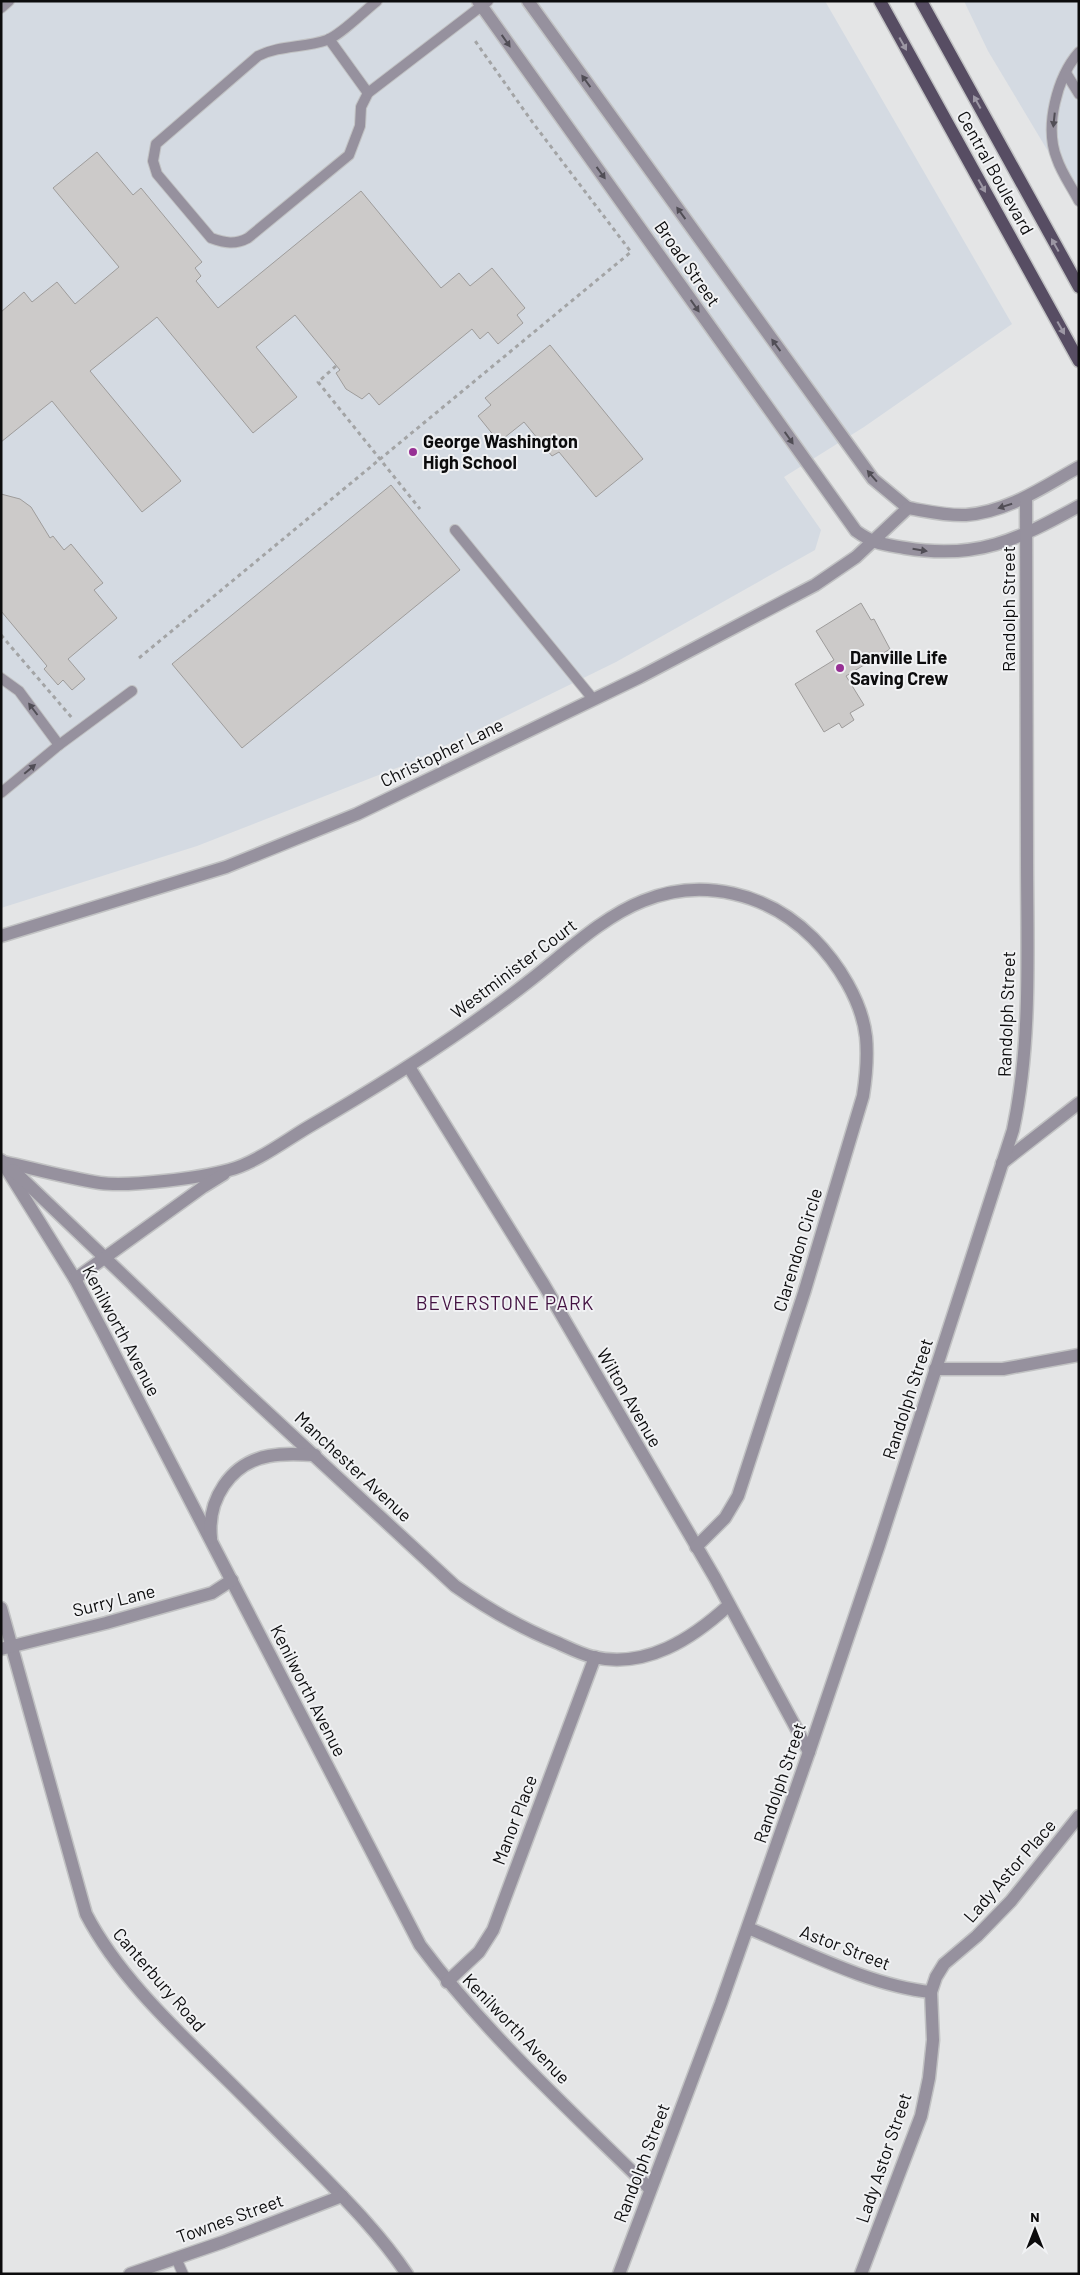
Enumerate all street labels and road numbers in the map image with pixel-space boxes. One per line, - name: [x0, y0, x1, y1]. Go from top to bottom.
- street label: Central Boulevard: [953, 107, 1039, 238]
- street label: Broad Street: [650, 216, 725, 310]
- street label: Randolph Street: [997, 546, 1019, 672]
- street label: Christopher Lane: [376, 713, 507, 791]
- street label: Westminister Court: [446, 914, 581, 1023]
- street label: Randolph Street: [993, 951, 1019, 1077]
- street label: Clarendon Circle: [768, 1185, 826, 1314]
- street label: Kenilworth Avenue: [78, 1261, 166, 1400]
- street label: Randolph Street: [877, 1335, 937, 1462]
- street label: Wilton Avenue: [593, 1344, 667, 1451]
- street label: Manchester Avenue: [291, 1406, 417, 1526]
- street label: Surry Lane: [70, 1579, 157, 1621]
- street label: Kenilworth Avenue: [266, 1621, 352, 1760]
- street label: Randolph Street: [748, 1720, 810, 1846]
- street label: Manor Place: [487, 1772, 541, 1868]
- street label: Lady Astor Place: [958, 1814, 1060, 1927]
- street label: Astor Street: [797, 1920, 894, 1974]
- street label: Canterbury Road: [109, 1923, 211, 2036]
- street label: Kenilworth Avenue: [458, 1968, 575, 2088]
- street label: Lady Astor Street: [850, 2090, 916, 2226]
- street label: Randolph Street: [608, 2100, 674, 2225]
- street label: Townes Street: [173, 2189, 286, 2248]

